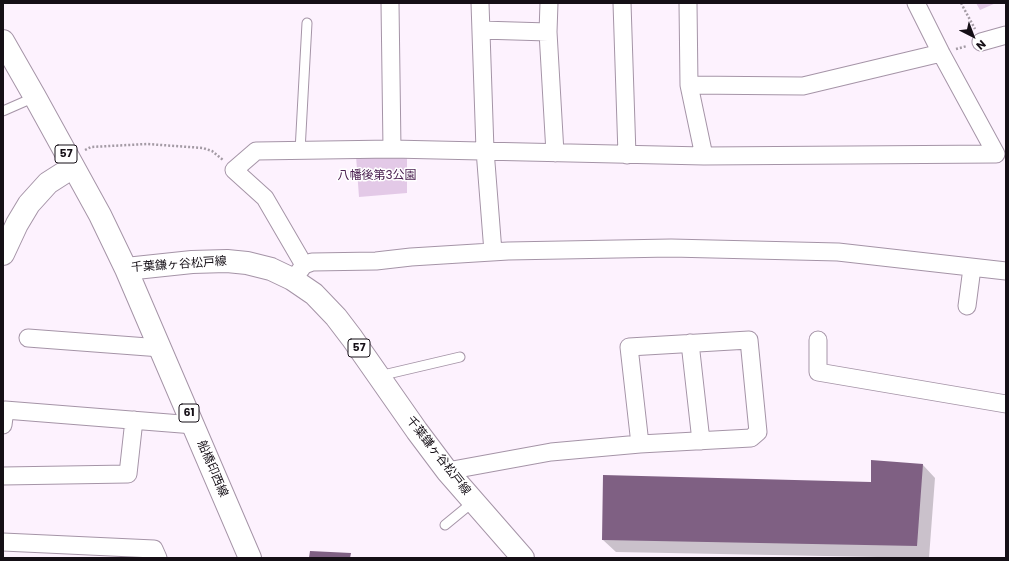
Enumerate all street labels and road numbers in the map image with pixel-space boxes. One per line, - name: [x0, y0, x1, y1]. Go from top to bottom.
- road number: 57: [55, 145, 77, 163]
- street label: 千葉鎌ヶ谷松戸線: [131, 254, 227, 276]
- road number: 57: [348, 339, 370, 357]
- road number: 61: [179, 404, 199, 422]
- street label: 千葉鎌ヶ谷松戸線: [403, 414, 473, 498]
- street label: 船橋印西線: [194, 439, 230, 499]

